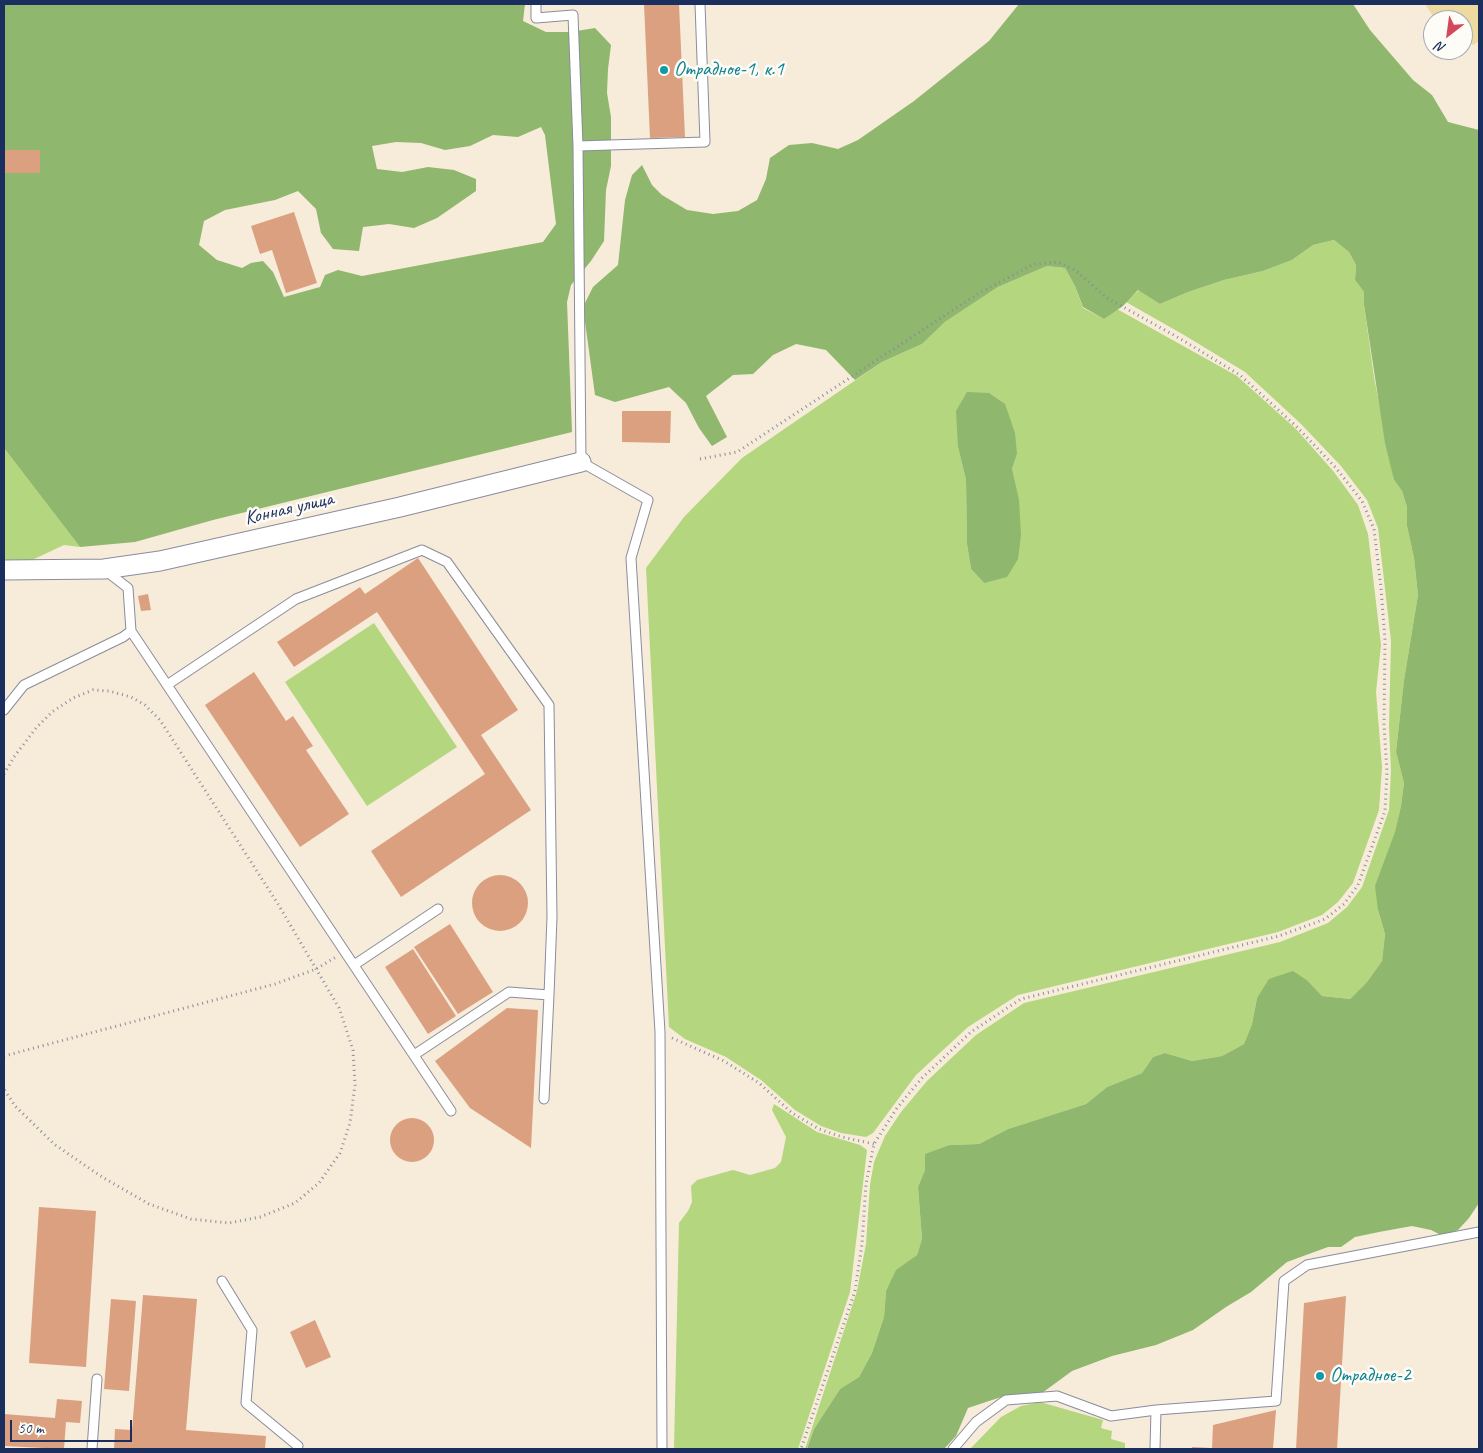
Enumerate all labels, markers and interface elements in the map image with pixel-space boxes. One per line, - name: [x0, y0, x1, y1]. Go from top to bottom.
- north arrow: [1423, 10, 1473, 60]
- text: N: [1433, 38, 1449, 57]
- place label: Отрадное-1, к.1: [674, 58, 784, 82]
- marker: Отрадное-1, к.1: [658, 64, 670, 76]
- street label: Конная улица: [242, 487, 336, 531]
- place label: Отрадное-2: [1330, 1364, 1411, 1388]
- marker: Отрадное-2: [1314, 1370, 1326, 1382]
- scale bar: [12, 1410, 135, 1442]
- text: 50 m: [18, 1419, 44, 1438]

